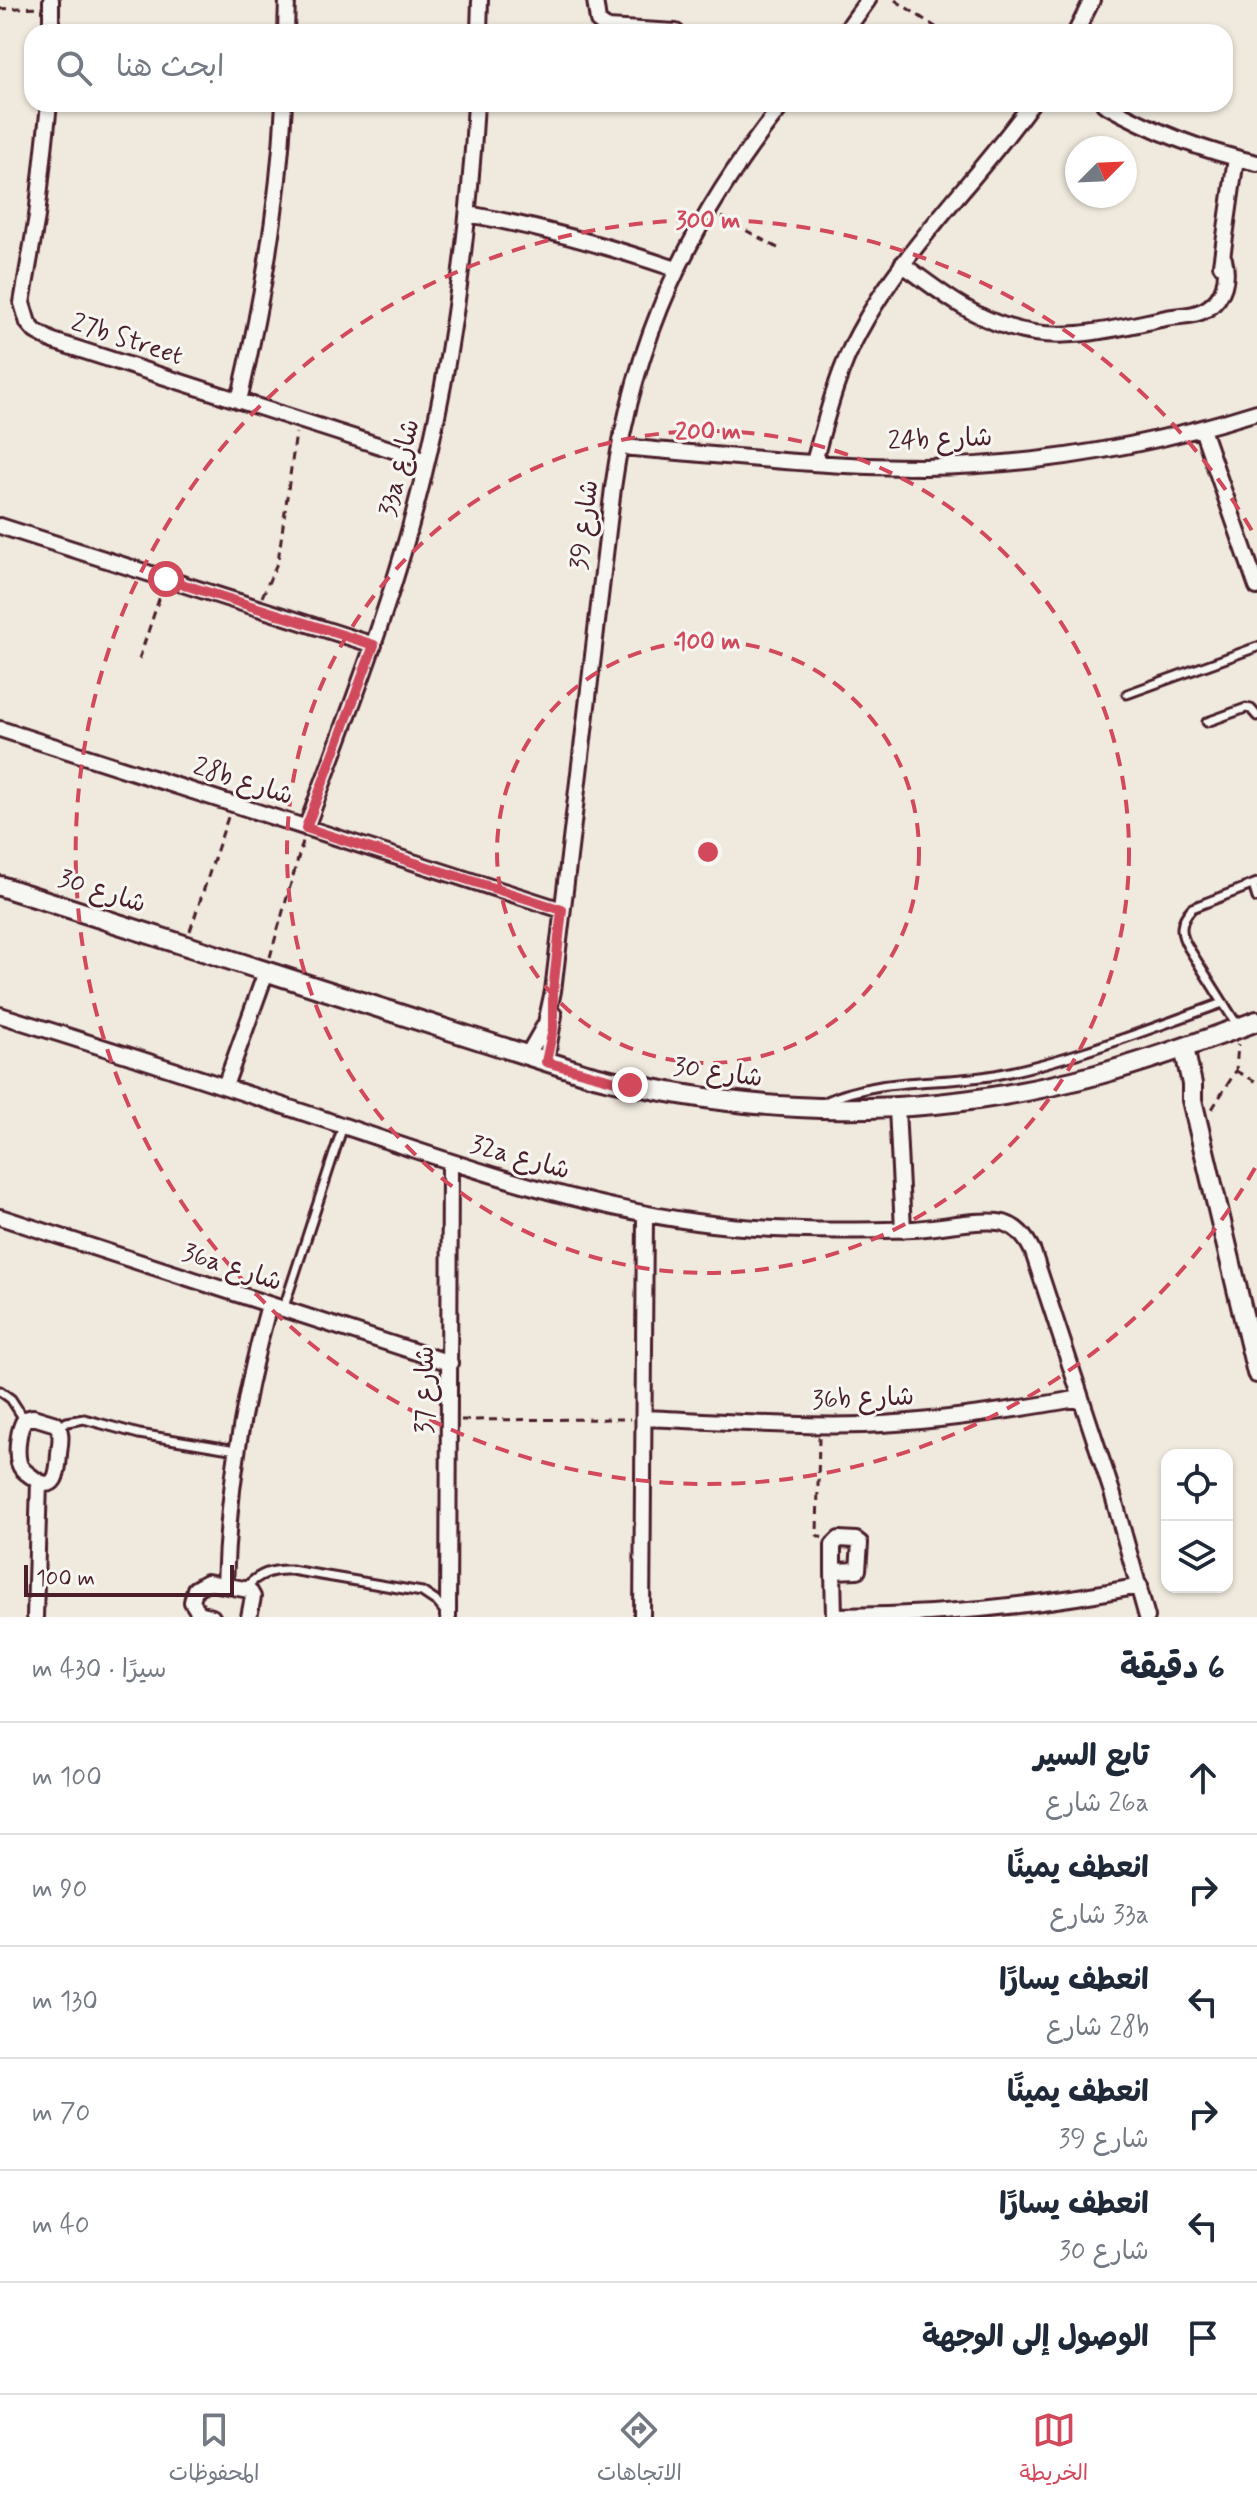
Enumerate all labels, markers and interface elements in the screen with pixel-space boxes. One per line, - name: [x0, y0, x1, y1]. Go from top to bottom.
- search box: [24, 24, 1233, 112]
- icon: search: [52, 46, 96, 90]
- text: ابحث هنا: [116, 48, 224, 87]
- north arrow: [1065, 136, 1137, 208]
- text: 300 m: [676, 206, 740, 237]
- street label: 27b Street: [67, 306, 187, 374]
- street label: 33a شارع: [371, 416, 429, 520]
- text: 200 m: [675, 417, 741, 448]
- street label: 24b شارع: [887, 421, 993, 459]
- street label: شارع 39: [563, 478, 607, 572]
- route start: [148, 561, 184, 597]
- text: 100 m: [676, 627, 740, 658]
- street label: 28b شارع: [189, 750, 297, 814]
- centre of rings: [694, 838, 722, 866]
- street label: شارع 30: [54, 862, 150, 922]
- street label: شارع 30: [671, 1050, 765, 1096]
- route end: [612, 1067, 648, 1103]
- street label: 32a شارع: [466, 1128, 574, 1188]
- street label: 36a شارع: [178, 1236, 286, 1300]
- street label: شارع 37: [409, 1346, 443, 1434]
- street label: 36b شارع: [811, 1380, 915, 1418]
- map controls: [1161, 1449, 1233, 1593]
- button: locate: [1161, 1449, 1233, 1521]
- button: layers: [1161, 1521, 1233, 1593]
- scale bar: [24, 1561, 234, 1597]
- text: 100 m: [36, 1565, 95, 1593]
- text: 6 دقيقة: [1120, 1646, 1225, 1691]
- text: سيرًا · 430 m: [32, 1653, 167, 1687]
- text: تابع السير: [1034, 1737, 1149, 1776]
- icon: ahead: [1181, 1756, 1225, 1800]
- text: 100 m: [32, 1761, 102, 1795]
- text: 26a شارع: [1045, 1787, 1149, 1821]
- text: انعطف يمينًا: [1007, 1849, 1149, 1888]
- icon: right: [1181, 1868, 1225, 1912]
- text: 90 m: [32, 1873, 87, 1907]
- text: 33a شارع: [1050, 1899, 1149, 1933]
- text: انعطف يسارًا: [999, 1961, 1149, 2000]
- icon: left: [1181, 1980, 1225, 2024]
- text: 130 m: [32, 1985, 98, 2019]
- text: 28b شارع: [1046, 2011, 1149, 2045]
- text: انعطف يمينًا: [1007, 2073, 1149, 2112]
- icon: right: [1181, 2092, 1225, 2136]
- text: 70 m: [32, 2097, 90, 2131]
- text: شارع 39: [1058, 2123, 1149, 2157]
- text: انعطف يسارًا: [999, 2185, 1149, 2224]
- icon: left: [1181, 2204, 1225, 2248]
- text: 40 m: [32, 2209, 90, 2243]
- text: شارع 30: [1059, 2235, 1149, 2269]
- icon: arrive: [1181, 2316, 1225, 2360]
- text: الوصول إلى الوجهة: [922, 2318, 1149, 2357]
- tab: المحفوظات: [169, 2408, 259, 2492]
- tab: الاتجاهات: [597, 2408, 682, 2492]
- tab: الخريطة: [1020, 2408, 1088, 2492]

